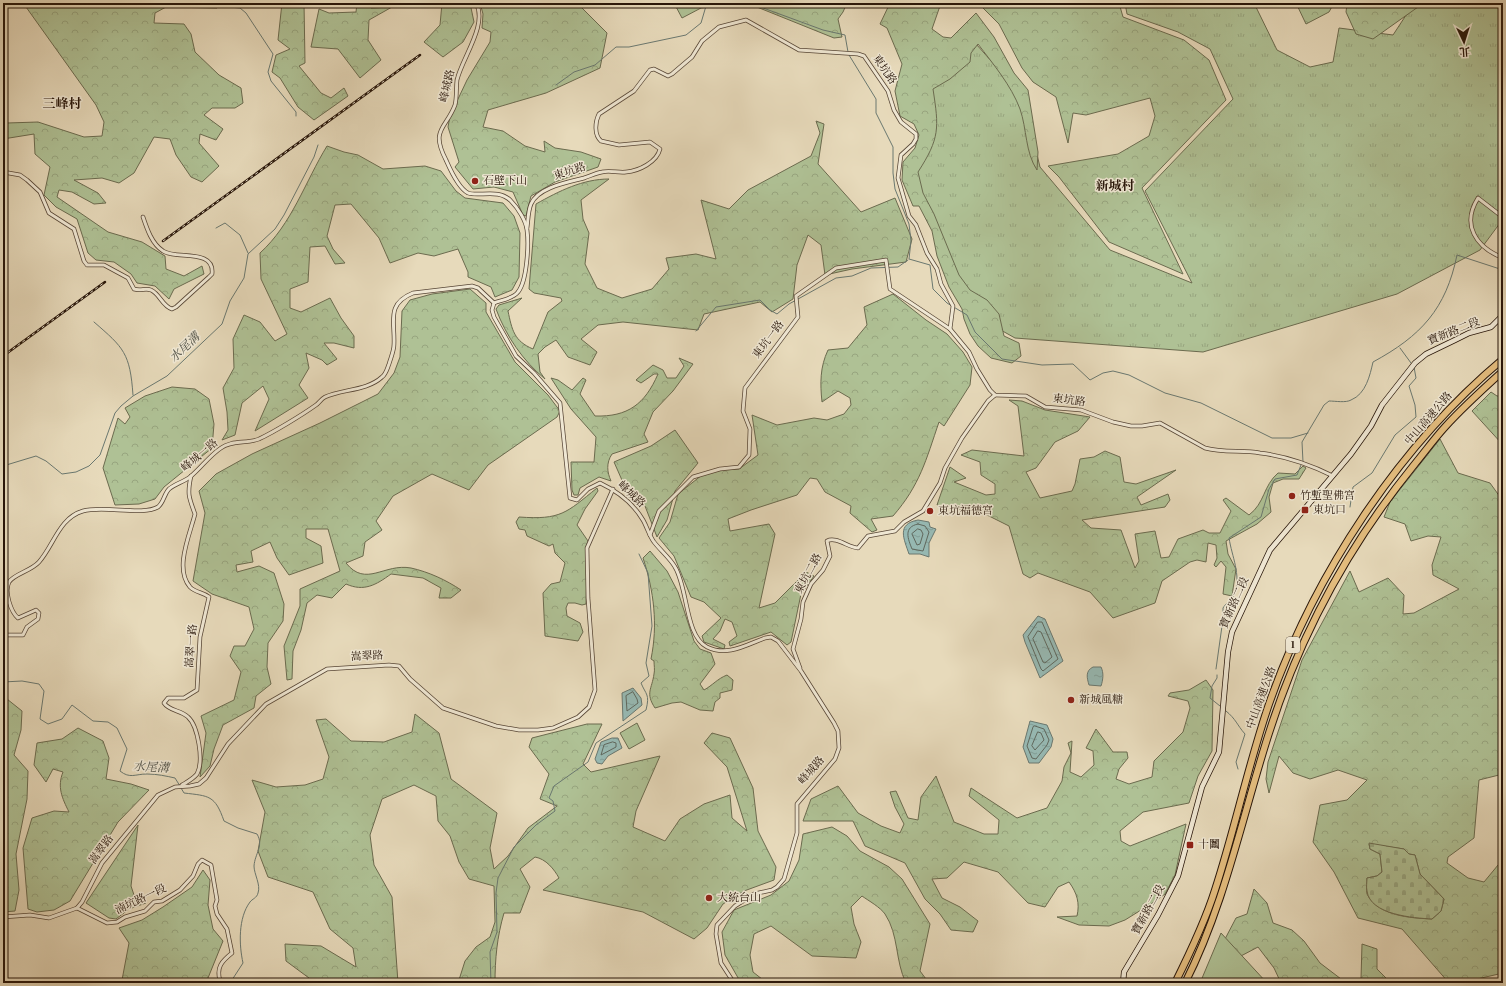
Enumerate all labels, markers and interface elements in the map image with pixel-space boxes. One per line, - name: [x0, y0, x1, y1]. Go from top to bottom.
- north arrow: [1444, 22, 1484, 62]
- text: 北: [1459, 45, 1471, 58]
- street label: 東坑路: [870, 52, 900, 87]
- street label: 峰城路: [437, 68, 457, 103]
- district label: 三峰村: [42, 96, 82, 111]
- street label: 東坑路: [552, 160, 587, 182]
- place label: 石壁下山: [483, 174, 527, 187]
- marker: 石壁下山: [470, 176, 480, 186]
- district label: 新城村: [1095, 178, 1135, 193]
- street label: 寶新路二段: [1426, 315, 1482, 347]
- street label: 東坑一路: [750, 318, 787, 361]
- water label: 水尾溝: [166, 329, 204, 365]
- street label: 中山高速公路: [1402, 389, 1455, 448]
- street label: 東坑路: [1052, 392, 1086, 408]
- street label: 峰城一路: [178, 436, 220, 474]
- street label: 峰城路: [615, 478, 648, 510]
- place label: 竹塹聖佛宮: [1300, 489, 1355, 502]
- marker: 竹塹聖佛宮: [1287, 491, 1297, 501]
- place label: 東坑口: [1313, 503, 1346, 516]
- place label: 東坑福德宮: [938, 504, 993, 517]
- marker: 東坑口: [1300, 505, 1310, 515]
- marker: 東坑福德宮: [925, 506, 935, 516]
- street label: 東坑二路: [792, 551, 824, 596]
- street label: 寶新路二段: [1217, 575, 1251, 630]
- street label: 嵩翠一路: [183, 623, 199, 668]
- road number: 1: [1286, 637, 1300, 653]
- street label: 嵩翠路: [350, 649, 384, 663]
- street label: 中山高速公路: [1244, 664, 1278, 731]
- place label: 新城風糖: [1079, 693, 1123, 706]
- marker: 新城風糖: [1066, 695, 1076, 705]
- street label: 峰城路: [796, 754, 827, 787]
- water label: 水尾溝: [133, 759, 171, 775]
- street label: 嵩翠路: [86, 832, 116, 867]
- place label: 十鬮: [1198, 838, 1220, 851]
- marker: 十鬮: [1185, 840, 1195, 850]
- street label: 湳坑路一段: [113, 882, 168, 917]
- street label: 寶新路二段: [1129, 882, 1167, 937]
- place label: 大統台山: [717, 891, 761, 904]
- marker: 大統台山: [704, 893, 714, 903]

